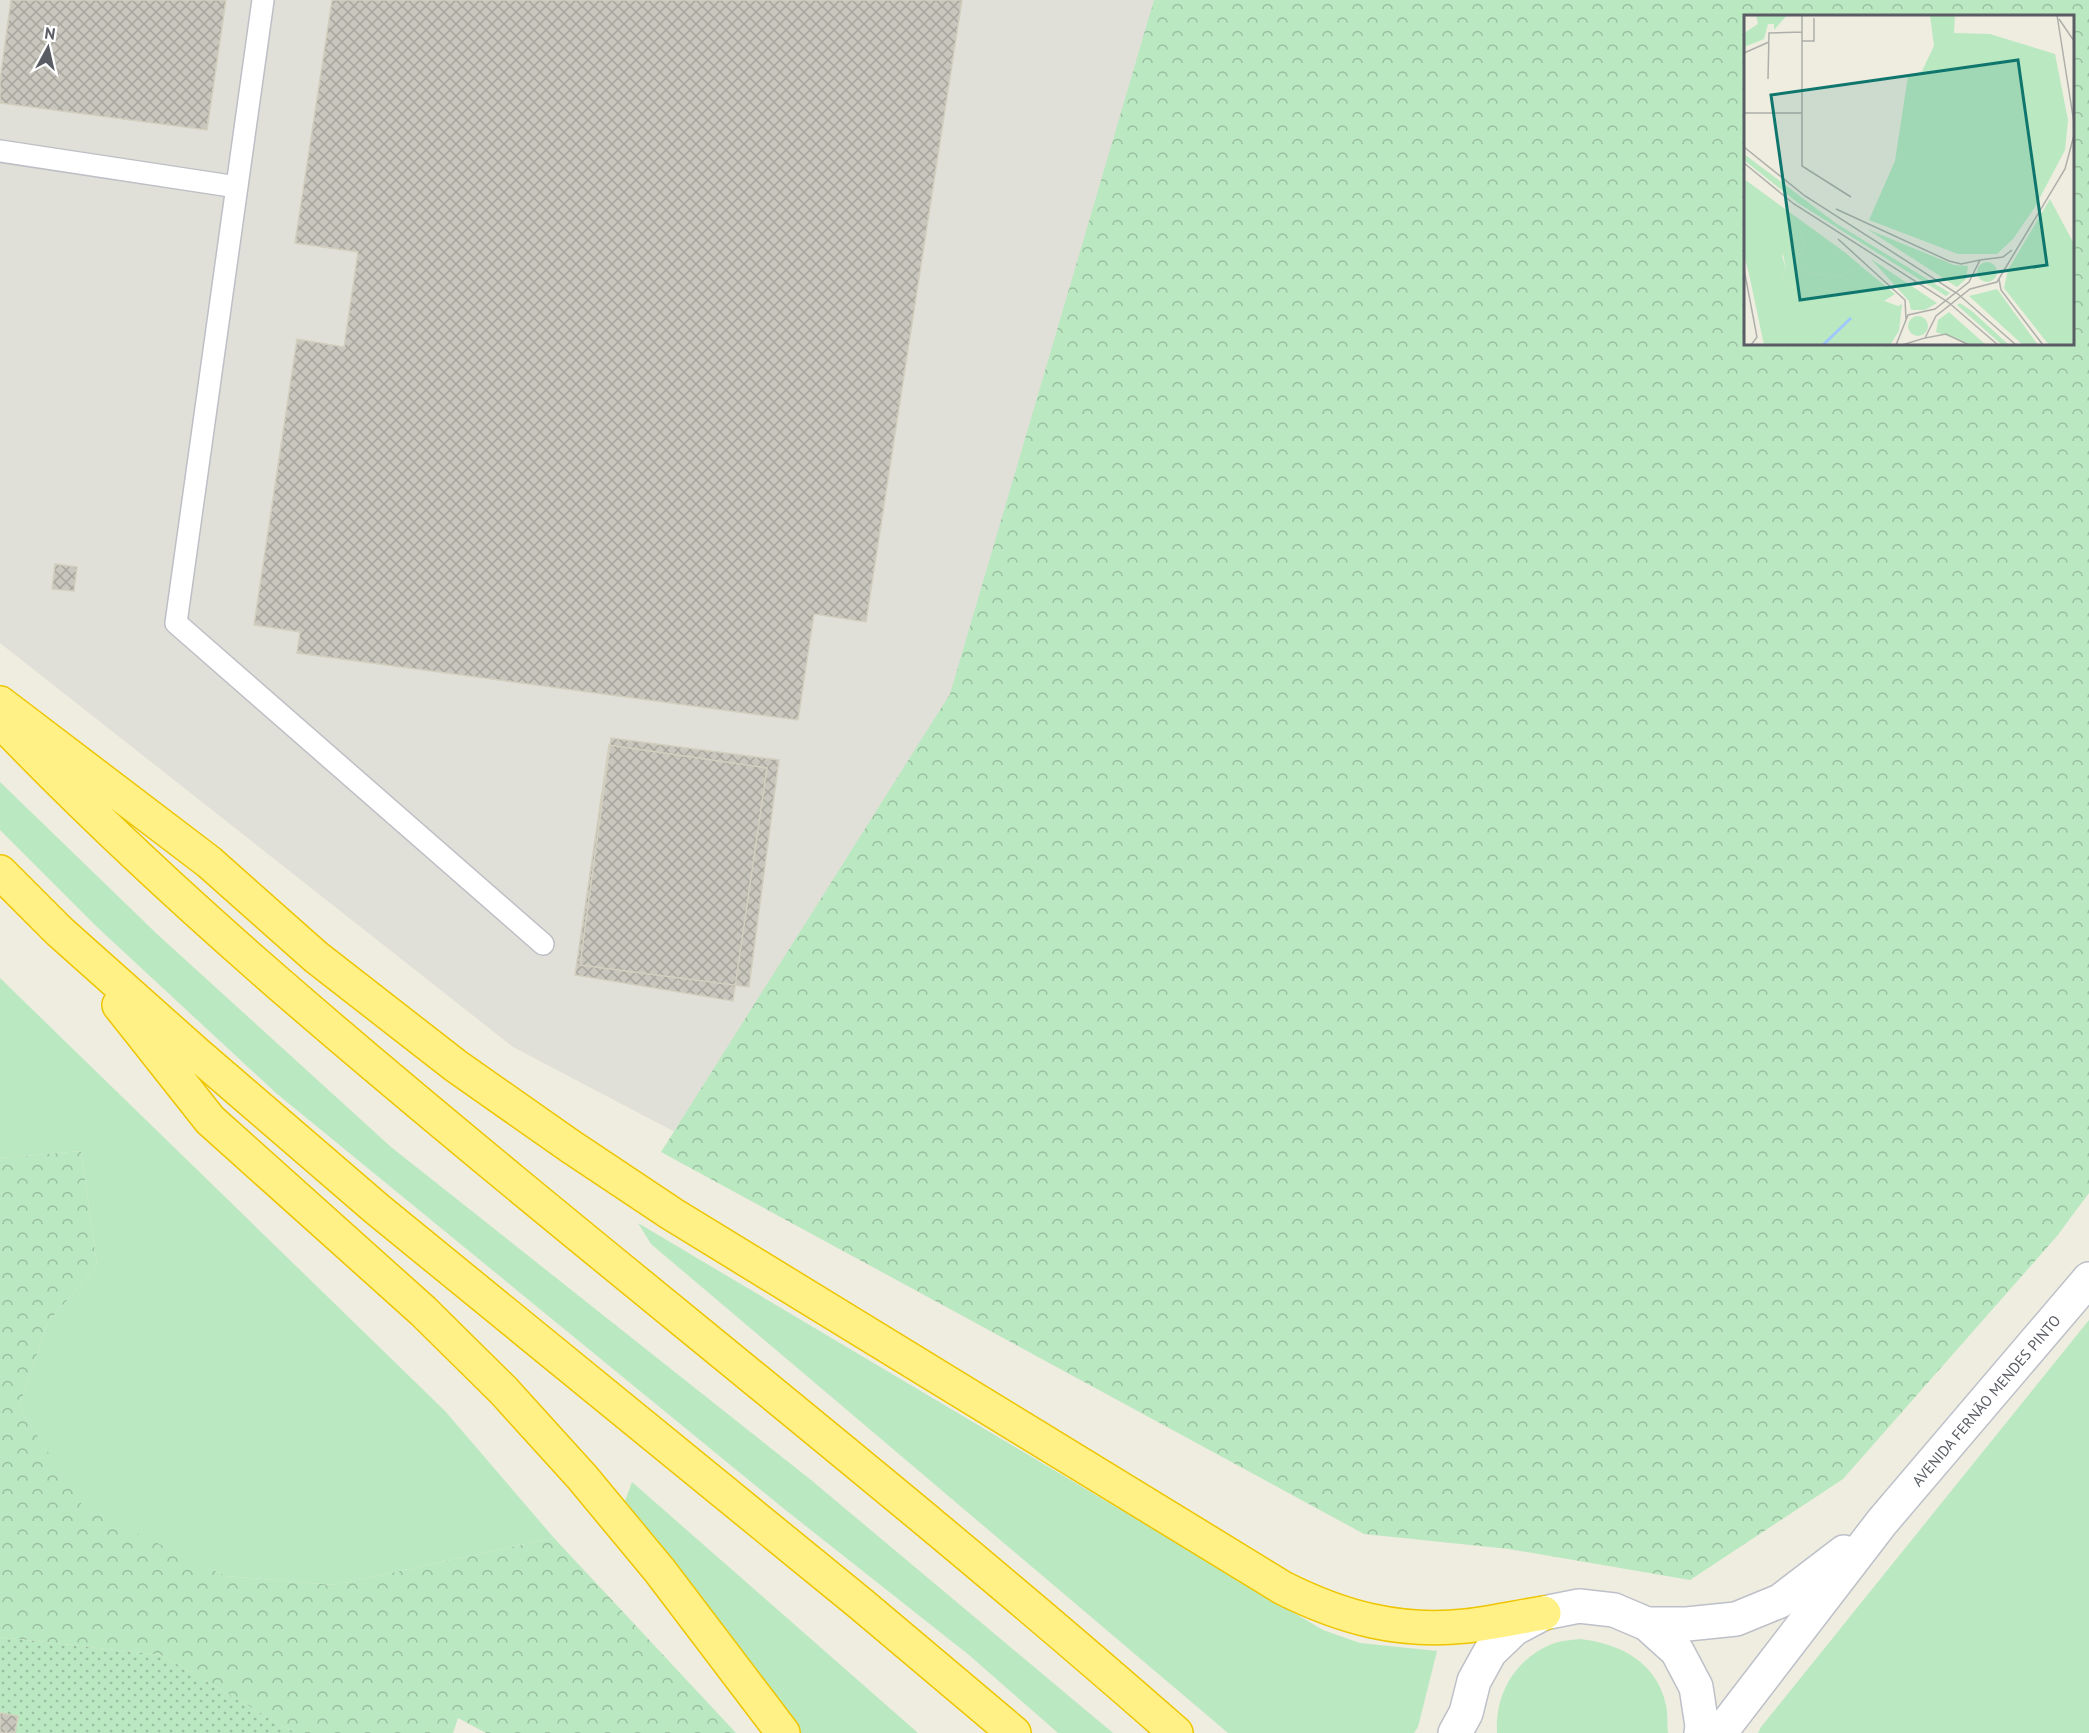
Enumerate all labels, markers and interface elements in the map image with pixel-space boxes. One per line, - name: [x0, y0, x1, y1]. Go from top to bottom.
- inset map: [1744, 15, 2074, 345]
- north arrow: [18, 18, 78, 78]
- text: N: [43, 23, 57, 44]
- street label: AVENIDA FERNÃO MENDES PINTO: [1908, 1311, 2064, 1490]

